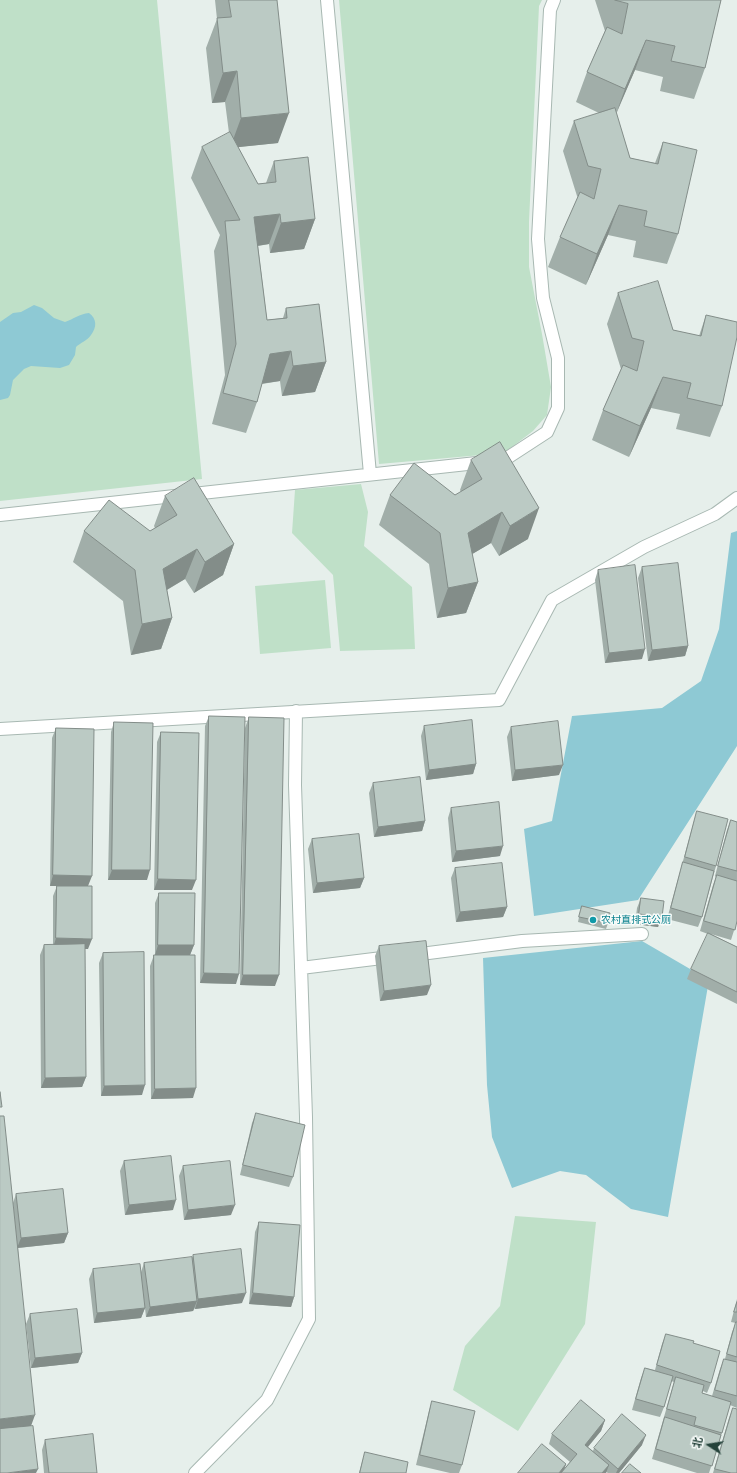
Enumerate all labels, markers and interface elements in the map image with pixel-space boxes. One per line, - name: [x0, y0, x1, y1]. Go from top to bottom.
- place label: 农村直排式公厕: [601, 914, 671, 926]
- marker: 农村直排式公厕: [588, 915, 598, 925]
- north arrow: [689, 1425, 729, 1465]
- text: 北: [689, 1436, 705, 1449]

